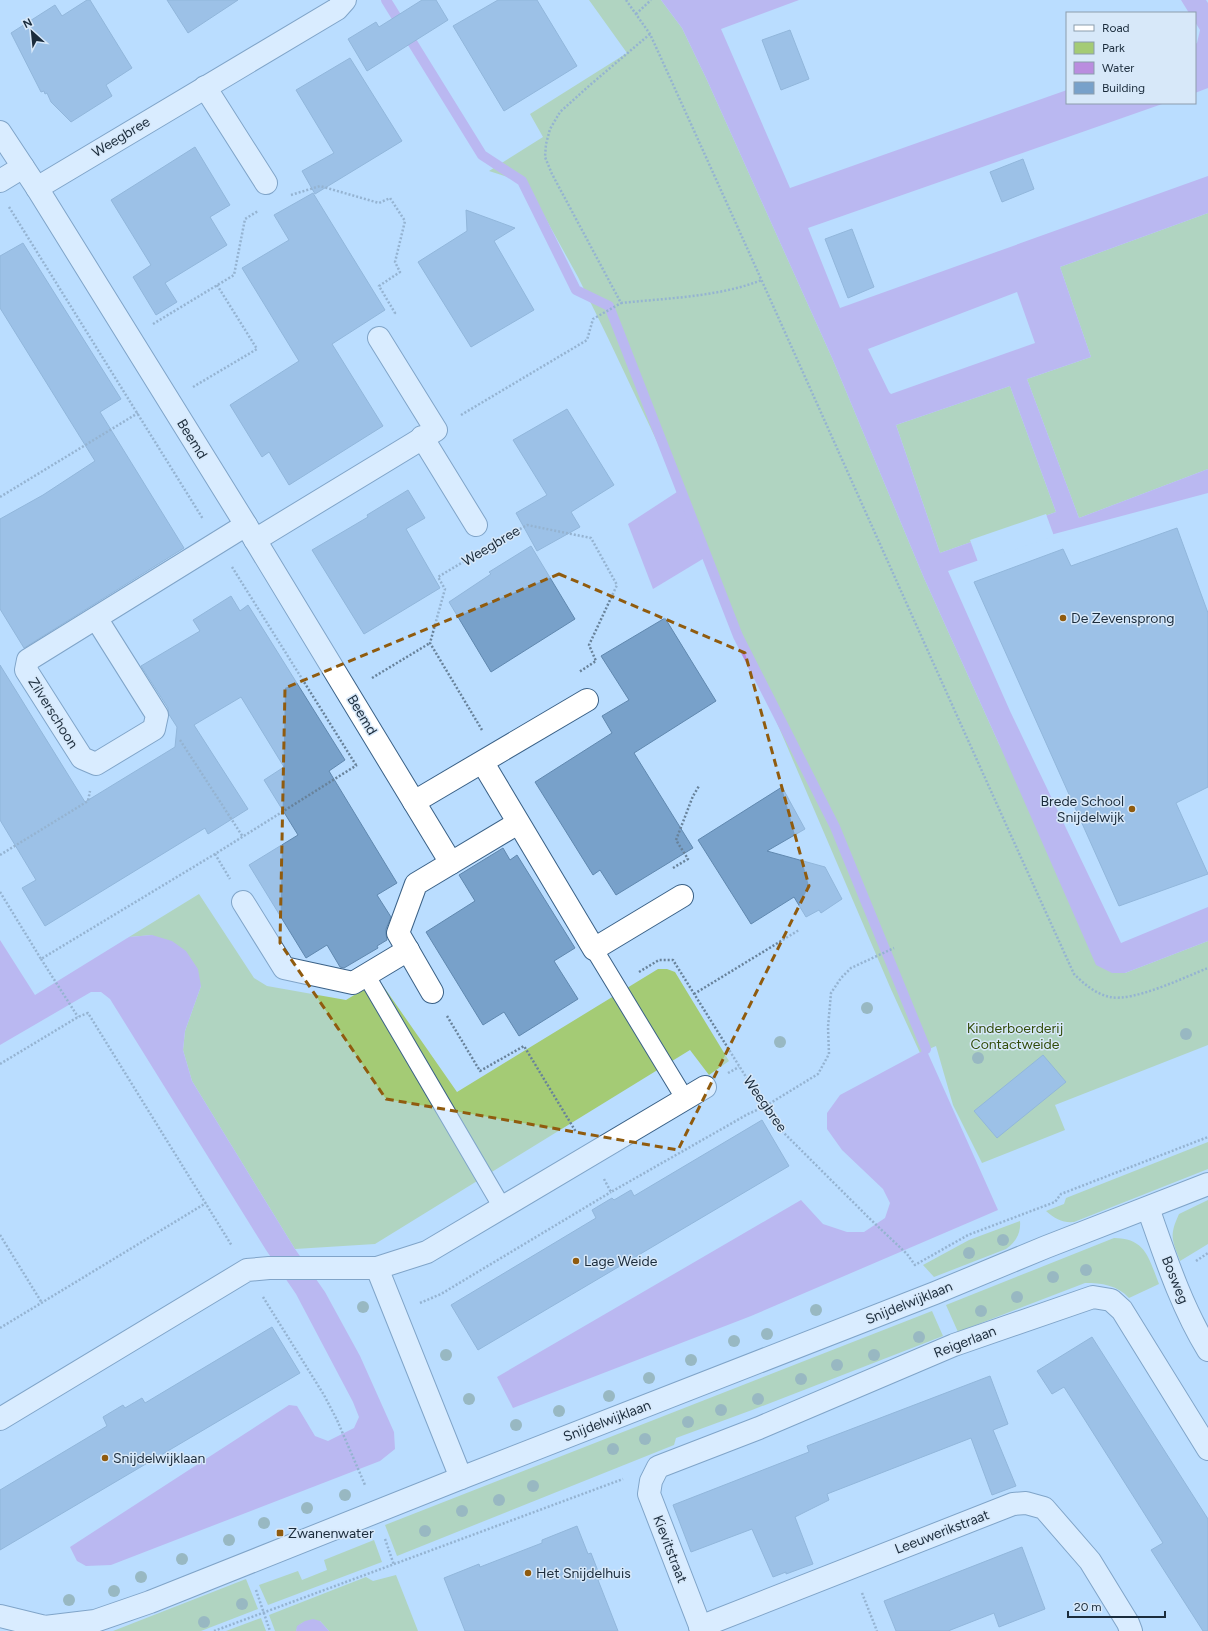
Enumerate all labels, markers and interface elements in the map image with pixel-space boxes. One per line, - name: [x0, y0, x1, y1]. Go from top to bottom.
- north arrow: [12, 12, 52, 52]
- legend: [1066, 12, 1196, 104]
- text: N: [21, 16, 34, 31]
- text: Road: [1102, 21, 1130, 35]
- text: Park: [1102, 41, 1125, 55]
- text: Water: [1102, 61, 1134, 75]
- text: Building: [1102, 81, 1145, 95]
- street label: Weegbree: [89, 113, 153, 161]
- street label: Beemd: [173, 416, 211, 462]
- street label: Weegbree: [459, 522, 523, 570]
- place label: De Zevensprong: [1071, 610, 1174, 627]
- marker: De Zevensprong: [1058, 613, 1068, 623]
- street label: Zilverschoon: [24, 674, 82, 752]
- street label: Beemd: [343, 692, 381, 738]
- place label: Brede School Snijdelwijk: [1040, 793, 1124, 826]
- marker: Brede School Snijdelwijk: [1127, 804, 1137, 814]
- park label: Kinderboerderij Contactweide: [967, 1020, 1063, 1053]
- street label: Weegbree: [740, 1073, 791, 1136]
- place label: Lage Weide: [584, 1253, 658, 1270]
- street label: Bosweg: [1158, 1254, 1192, 1306]
- marker: Lage Weide: [571, 1256, 581, 1266]
- street label: Snijdelwijklaan: [863, 1278, 955, 1328]
- street label: Reigerlaan: [931, 1322, 999, 1362]
- street label: Snijdelwijklaan: [561, 1396, 653, 1445]
- place label: Snijdelwijklaan: [113, 1450, 205, 1467]
- marker: Snijdelwijklaan: [100, 1453, 110, 1463]
- street label: Leeuwerikstraat: [892, 1506, 992, 1558]
- street label: Kievitstraat: [649, 1513, 691, 1585]
- place label: Zwanenwater: [288, 1525, 374, 1542]
- marker: Zwanenwater: [275, 1528, 285, 1538]
- place label: Het Snijdelhuis: [536, 1565, 631, 1582]
- marker: Het Snijdelhuis: [523, 1568, 533, 1578]
- scale bar: [1068, 1593, 1165, 1619]
- text: 20 m: [1074, 1600, 1102, 1614]

